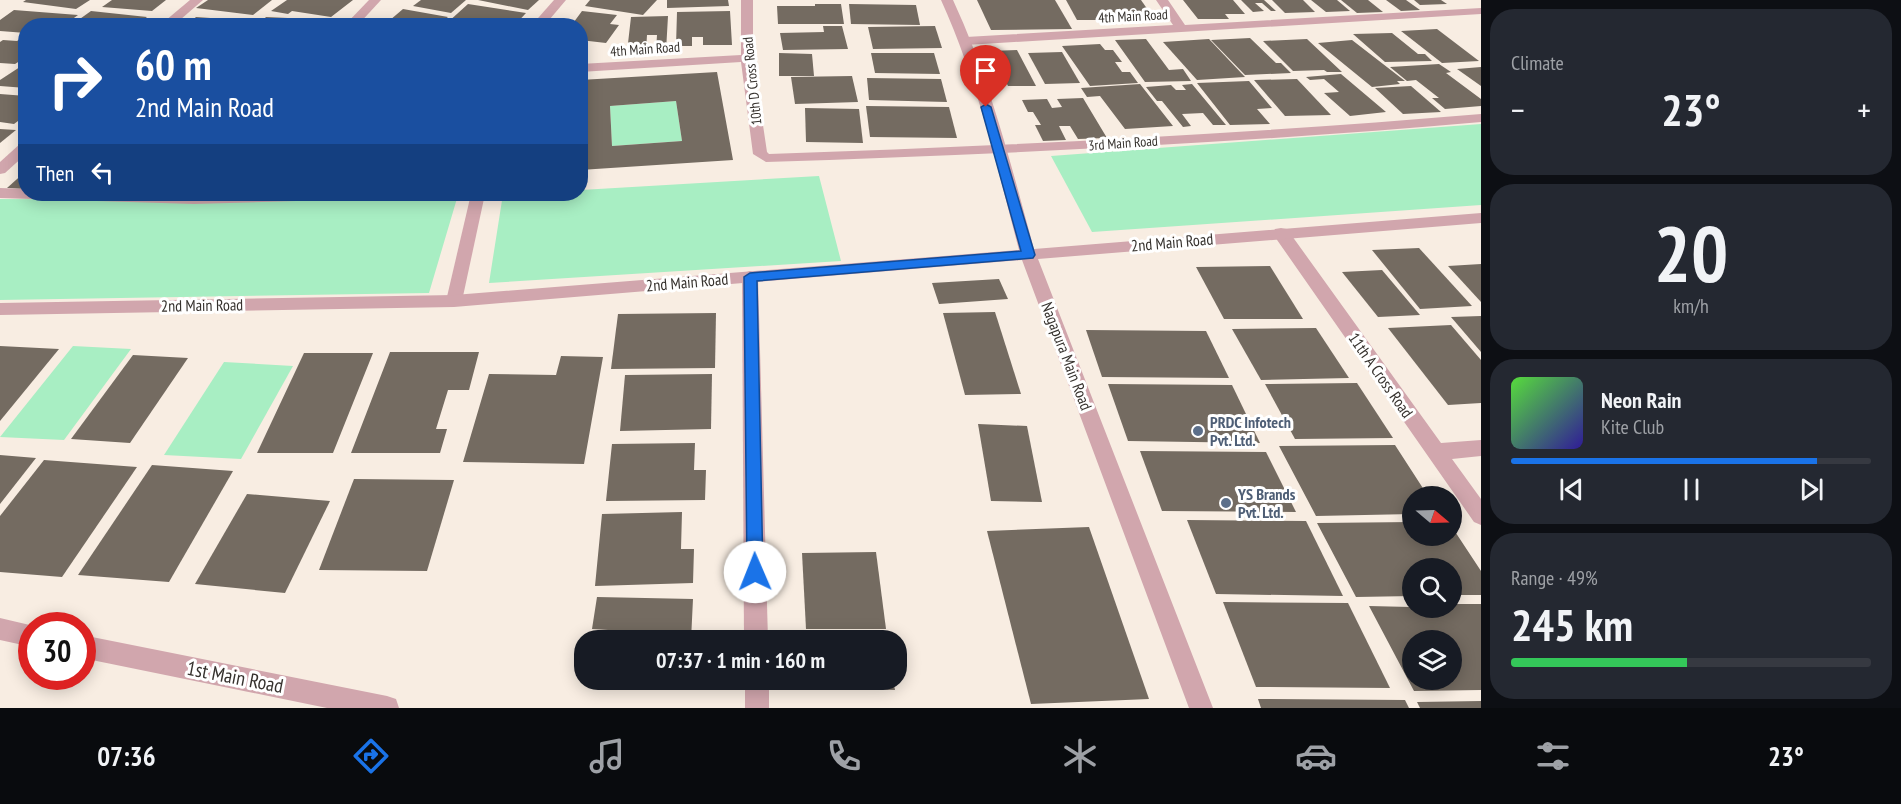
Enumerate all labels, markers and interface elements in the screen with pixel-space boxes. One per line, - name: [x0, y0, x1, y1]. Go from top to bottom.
- street label: 4th Main Road: [1098, 5, 1168, 27]
- street label: 10th D Cross Road: [738, 36, 766, 126]
- text: 60 m: [135, 37, 212, 92]
- street label: 4th Main Road: [610, 38, 680, 60]
- icon: right: [36, 42, 114, 120]
- pin: [960, 45, 1011, 107]
- text: Climate: [1511, 50, 1564, 76]
- icon: arrive: [969, 54, 1002, 87]
- text: 23°: [1661, 80, 1721, 138]
- text: −: [1511, 88, 1525, 131]
- text: +: [1857, 88, 1871, 131]
- text: 2nd Main Road: [135, 90, 274, 124]
- street label: 3rd Main Road: [1088, 132, 1158, 154]
- icon: left: [86, 156, 119, 189]
- text: Then: [36, 159, 74, 187]
- text: 20: [1654, 203, 1728, 304]
- street label: 2nd Main Road: [1130, 228, 1214, 256]
- street label: 2nd Main Road: [645, 268, 729, 296]
- text: km/h: [1673, 293, 1709, 319]
- street label: 2nd Main Road: [161, 294, 243, 316]
- street label: Nagapura Main Road: [1037, 299, 1097, 413]
- street label: 11th A Cross Road: [1344, 329, 1418, 421]
- text: Neon Rain: [1601, 386, 1681, 414]
- place label: PRDC Infotech Pvt. Ltd.: [1210, 412, 1291, 450]
- text: Kite Club: [1601, 414, 1664, 440]
- marker: PRDC Infotech Pvt. Ltd.: [1191, 424, 1205, 438]
- icon: previous: [1555, 473, 1588, 506]
- icon: pause: [1675, 473, 1708, 506]
- icon: next: [1795, 473, 1828, 506]
- place label: YS Brands Pvt. Ltd.: [1237, 484, 1296, 522]
- north arrow: [1402, 486, 1462, 546]
- map controls: [1402, 486, 1462, 690]
- marker: YS Brands Pvt. Ltd.: [1219, 496, 1233, 510]
- position arrow: [723, 540, 787, 604]
- button: search: [1402, 558, 1462, 618]
- text: Range · 49%: [1511, 565, 1598, 591]
- text: 245 km: [1511, 595, 1633, 653]
- speed limit sign: 30: [18, 612, 96, 690]
- button: layers: [1402, 630, 1462, 690]
- text: 07:37 · 1 min · 160 m: [656, 646, 825, 674]
- street label: 1st Main Road: [185, 655, 285, 699]
- icon: directions: [350, 735, 392, 777]
- icon: music: [586, 735, 628, 777]
- icon: phone: [823, 735, 865, 777]
- icon: climate: [1059, 735, 1101, 777]
- icon: car: [1295, 735, 1337, 777]
- icon: filters: [1532, 735, 1574, 777]
- text: 07:36: [97, 739, 156, 773]
- text: 23°: [1768, 739, 1804, 773]

